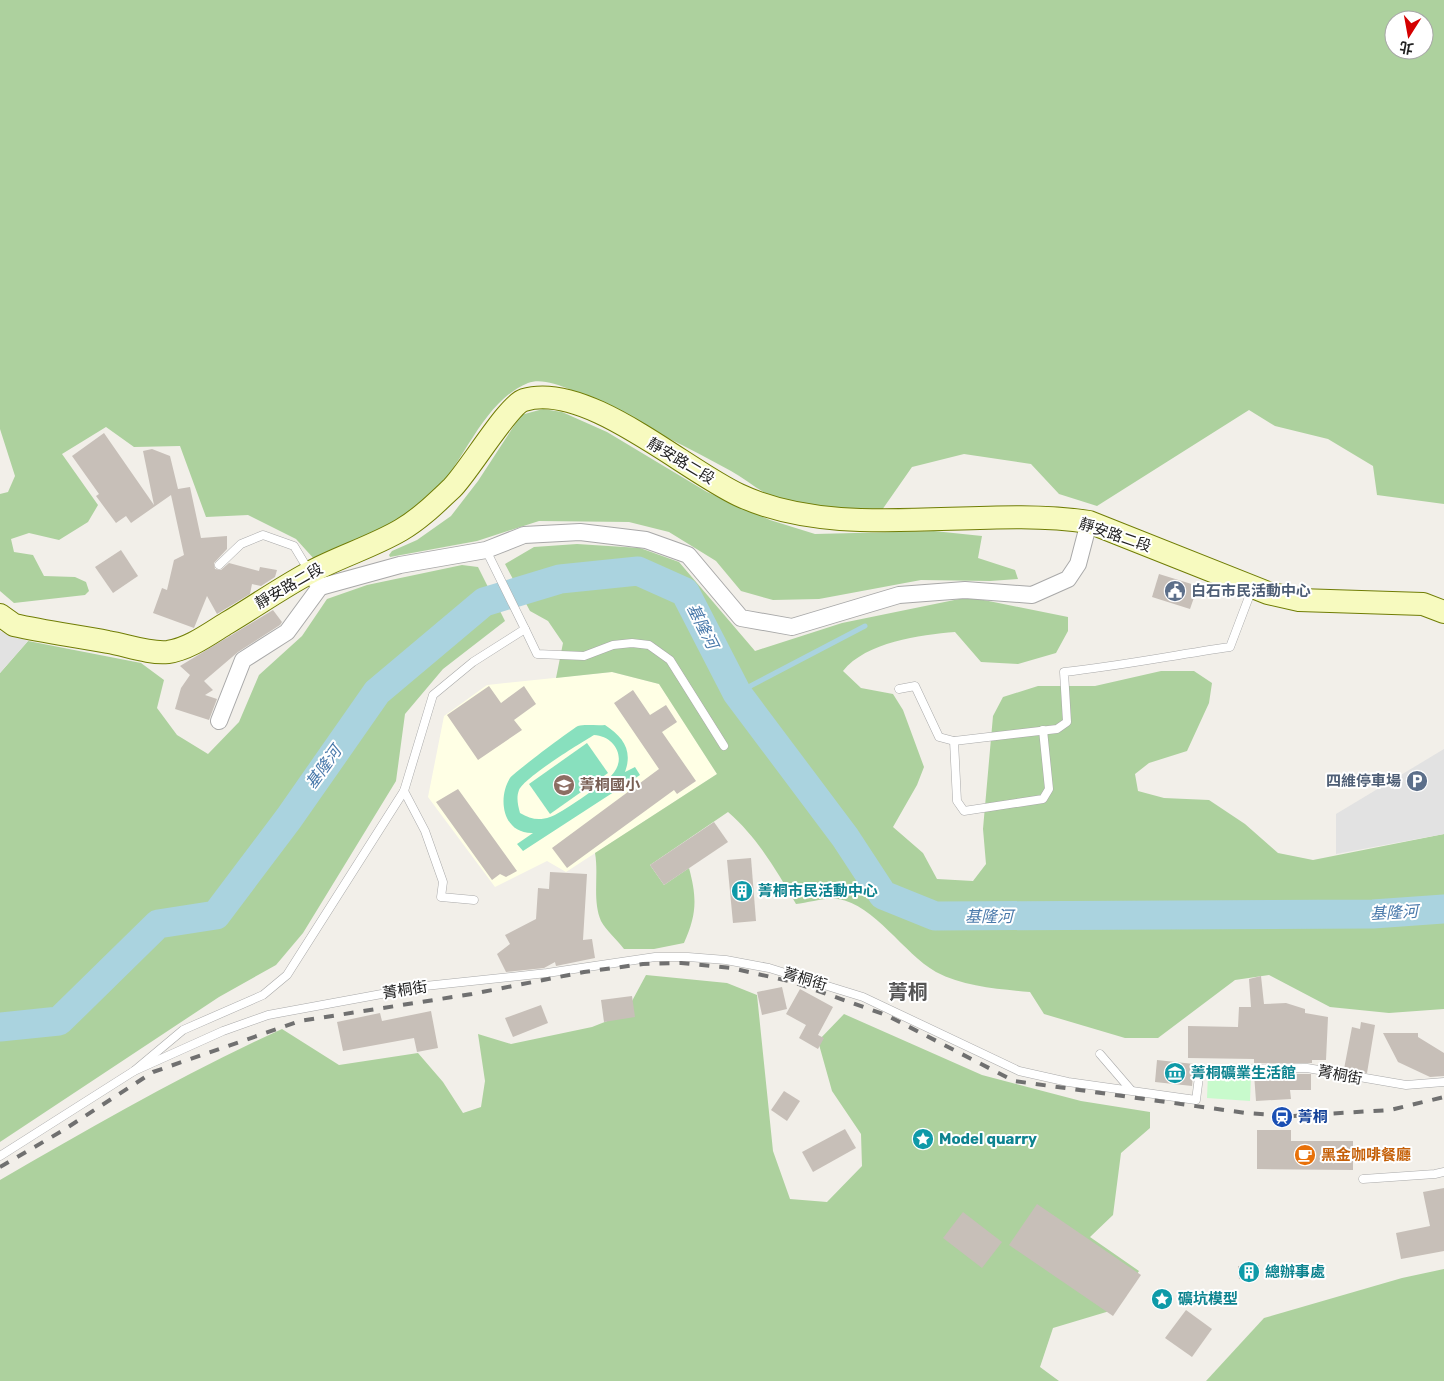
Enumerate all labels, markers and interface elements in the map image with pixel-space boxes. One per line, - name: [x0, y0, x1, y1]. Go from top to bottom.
- north arrow: [1384, 10, 1434, 60]
- text: 北: [1398, 38, 1415, 57]
- street label: 靜安路二段: [644, 434, 718, 488]
- street label: 靜安路二段: [1077, 514, 1153, 556]
- street label: 靜安路二段: [252, 559, 326, 613]
- public building icon: 白石市民活動中心: [1163, 579, 1187, 603]
- place label: 白石市民活動中心: [1191, 582, 1311, 600]
- water label: 基隆河: [683, 601, 723, 655]
- water label: 基隆河: [302, 740, 347, 792]
- parking icon: 四維停車場: [1405, 769, 1429, 793]
- place label: 四維停車場: [1326, 772, 1401, 790]
- school or university icon: 菁桐國小: [552, 773, 576, 797]
- place label: 菁桐國小: [580, 776, 641, 794]
- building icon: 菁桐市民活動中心: [730, 879, 754, 903]
- place label: 菁桐市民活動中心: [758, 882, 878, 900]
- water label: 基隆河: [1370, 902, 1421, 923]
- water label: 基隆河: [965, 907, 1016, 926]
- street label: 菁桐街: [781, 964, 829, 994]
- street label: 菁桐街: [381, 978, 429, 1002]
- district label: 菁桐: [888, 980, 928, 1004]
- museum icon: 菁桐礦業生活館: [1163, 1061, 1187, 1085]
- street label: 菁桐街: [1316, 1062, 1364, 1088]
- place label: 菁桐礦業生活館: [1191, 1064, 1296, 1082]
- station icon: 菁桐: [1270, 1105, 1294, 1129]
- place label: 菁桐: [1298, 1108, 1328, 1126]
- place icon: Model quarry: [911, 1127, 935, 1151]
- place label: Model quarry: [939, 1130, 1037, 1148]
- cafe icon: 黑金咖啡餐廳: [1293, 1143, 1317, 1167]
- place label: 黑金咖啡餐廳: [1321, 1146, 1411, 1164]
- building icon: 總辦事處: [1237, 1260, 1261, 1284]
- place label: 總辦事處: [1265, 1263, 1325, 1281]
- place icon: 礦坑模型: [1150, 1287, 1174, 1311]
- place label: 礦坑模型: [1178, 1290, 1238, 1308]

